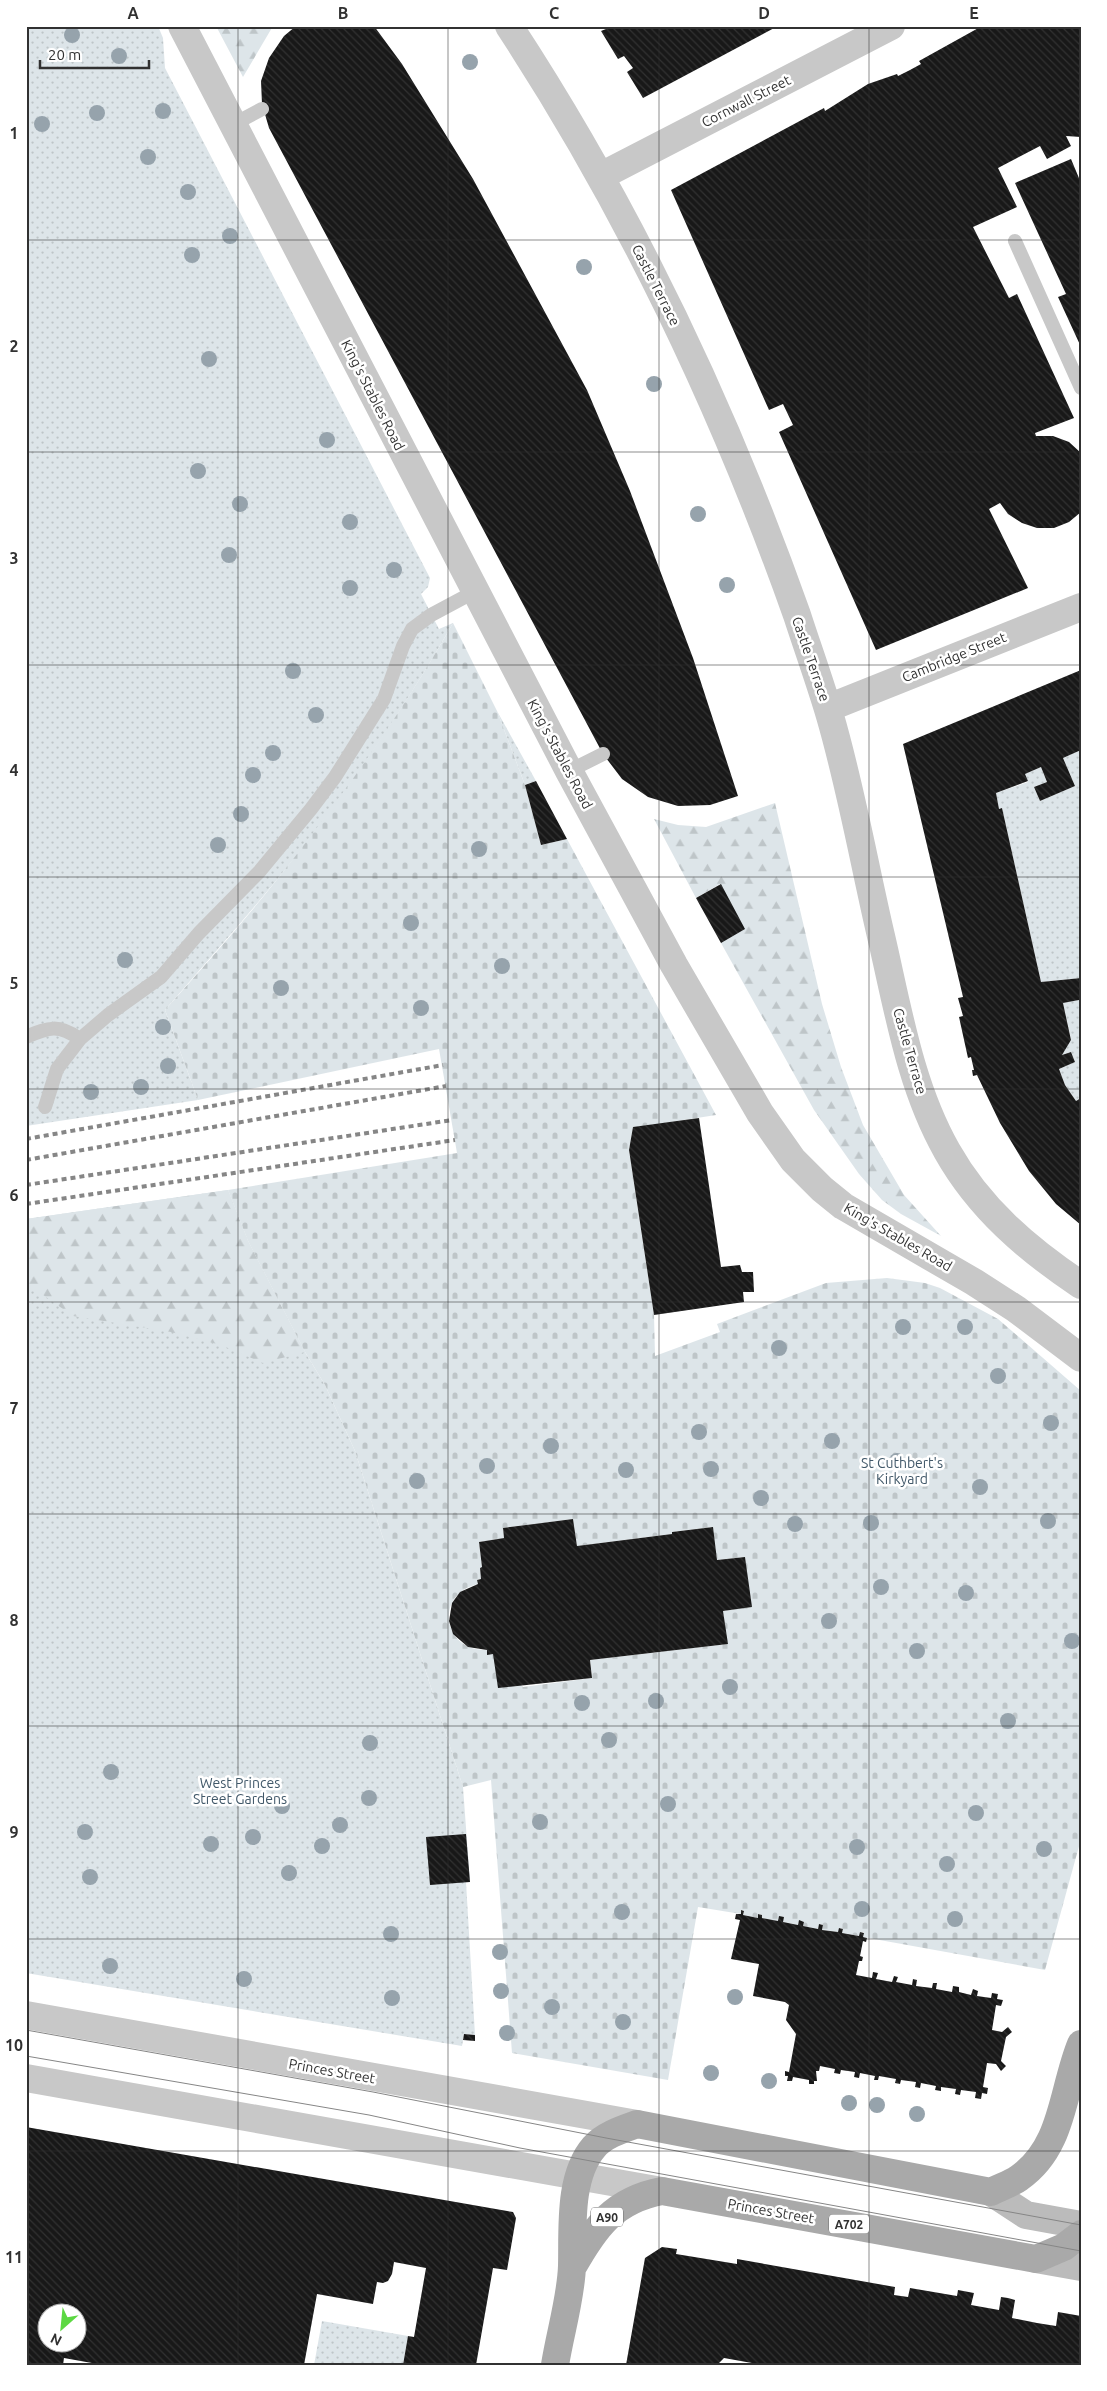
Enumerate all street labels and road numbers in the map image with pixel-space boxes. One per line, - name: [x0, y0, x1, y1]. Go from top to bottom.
- street label: Cornwall Street: [699, 71, 794, 130]
- street label: Castle Terrace: [629, 242, 683, 328]
- street label: King's Stables Road: [338, 337, 408, 453]
- street label: Castle Terrace: [789, 614, 833, 704]
- street label: Cambridge Street: [900, 629, 1009, 685]
- street label: King's Stables Road: [524, 696, 596, 812]
- street label: Castle Terrace: [890, 1006, 930, 1096]
- street label: King's Stables Road: [841, 1200, 955, 1274]
- street label: Princes Street: [287, 2056, 377, 2087]
- street label: Princes Street: [726, 2196, 816, 2227]
- road number: A90: [591, 2208, 623, 2226]
- road number: A702: [829, 2214, 869, 2234]

